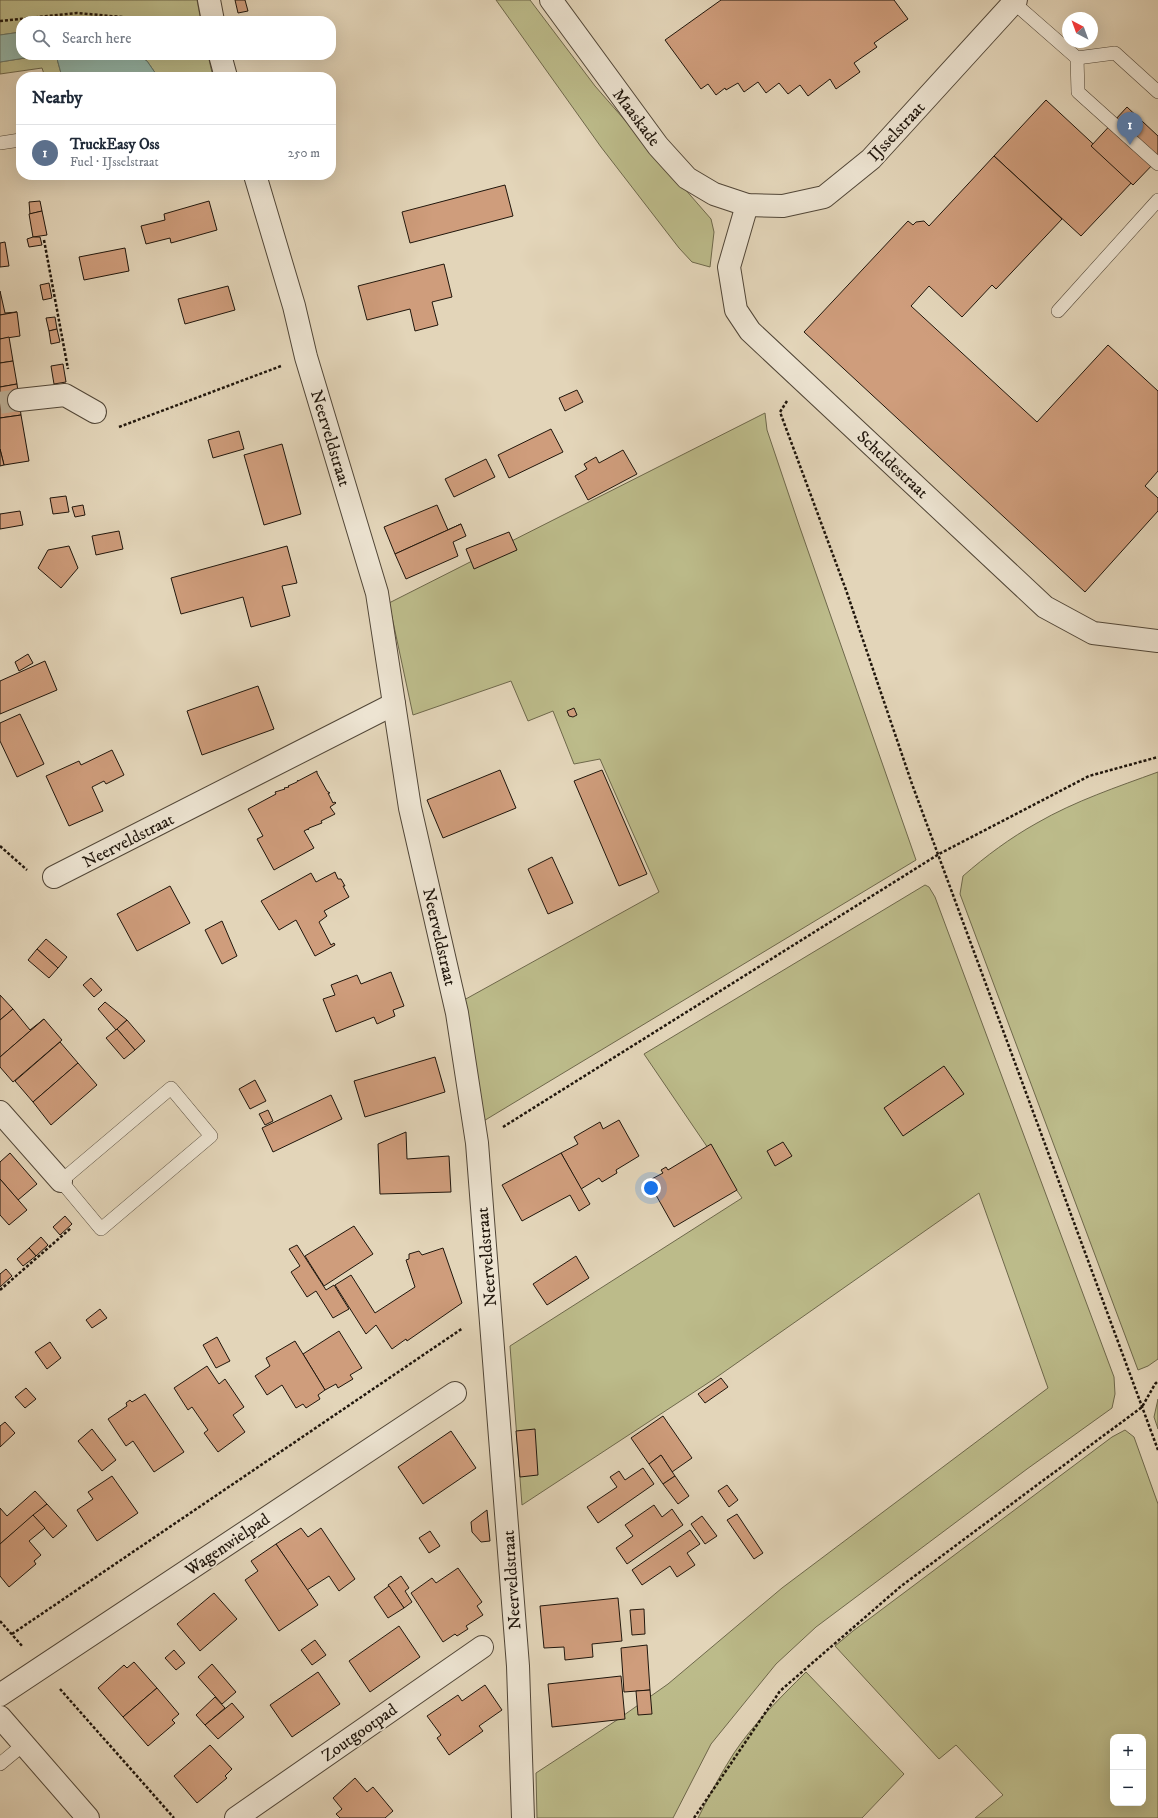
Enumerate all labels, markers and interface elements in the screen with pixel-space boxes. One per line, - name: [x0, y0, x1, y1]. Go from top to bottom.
- north arrow: [1062, 12, 1098, 48]
- search box: [16, 16, 336, 60]
- icon: search: [30, 27, 52, 49]
- text: Search here: [62, 29, 131, 48]
- street label: Maaskade: [607, 84, 665, 151]
- text: Nearby: [32, 87, 82, 109]
- street label: IJsselstraat: [863, 97, 930, 166]
- pin: 1: [1117, 112, 1143, 145]
- text: TruckEasy Oss: [70, 135, 160, 154]
- text: 1: [43, 145, 47, 161]
- text: 250 m: [288, 145, 320, 161]
- text: Fuel · IJsselstraat: [70, 154, 159, 170]
- street label: Neerveldstraat: [305, 387, 355, 490]
- street label: Scheldestraat: [852, 426, 933, 504]
- street label: Neerveldstraat: [79, 808, 178, 873]
- street label: Neerveldstraat: [417, 886, 461, 989]
- your location: [641, 1178, 661, 1198]
- street label: Neerveldstraat: [472, 1206, 502, 1308]
- street label: Wagenwielpad: [180, 1508, 275, 1582]
- street label: Neerveldstraat: [498, 1529, 526, 1630]
- street label: Zoutgootpad: [317, 1698, 402, 1767]
- map controls: [1110, 1734, 1146, 1806]
- button: +: [1110, 1734, 1146, 1770]
- button: −: [1110, 1770, 1146, 1806]

